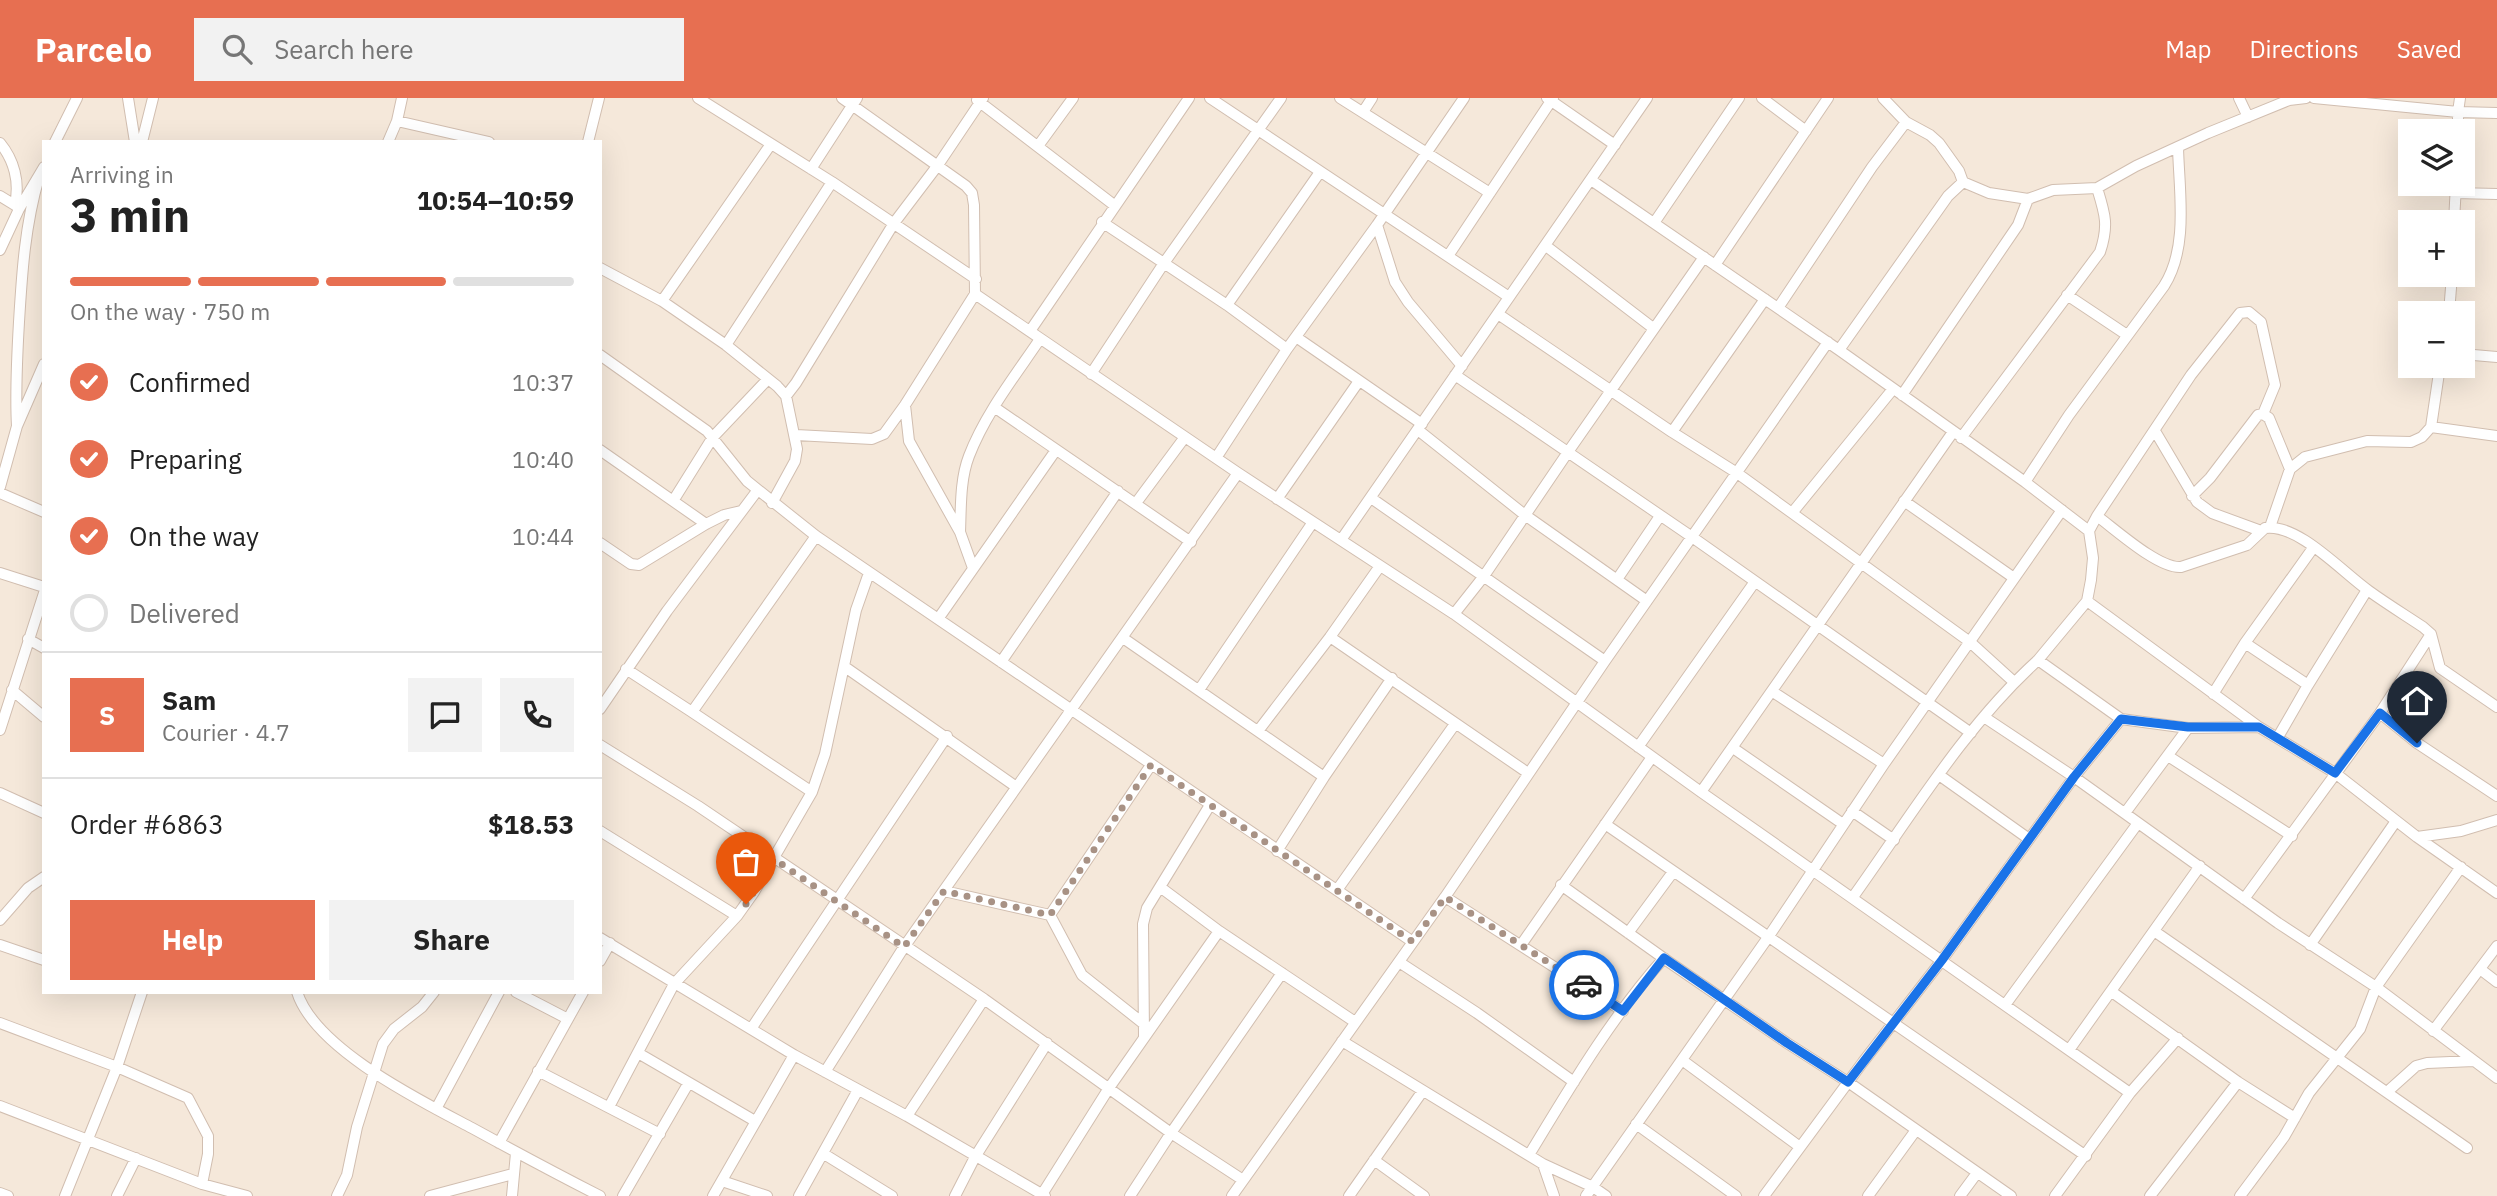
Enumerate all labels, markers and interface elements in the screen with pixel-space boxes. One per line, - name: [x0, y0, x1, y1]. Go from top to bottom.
- search box: [194, 18, 684, 81]
- text: Parcelo: [35, 28, 152, 71]
- icon: search: [218, 30, 256, 68]
- text: Search here: [274, 32, 414, 66]
- text: Map: [2165, 33, 2211, 65]
- text: Directions: [2249, 33, 2359, 65]
- text: Saved: [2397, 33, 2462, 65]
- map controls: [2398, 119, 2475, 378]
- button: layers: [2398, 119, 2475, 196]
- text: Arriving in: [70, 159, 174, 189]
- text: 10:54–10:59: [417, 183, 574, 217]
- text: 3 min: [70, 185, 190, 245]
- button: +: [2398, 210, 2475, 287]
- text: On the way · 750 m: [70, 296, 270, 326]
- button: −: [2398, 301, 2475, 378]
- icon: check: [70, 363, 108, 401]
- text: Confirmed: [129, 365, 251, 399]
- text: 10:37: [512, 367, 574, 397]
- icon: check: [70, 440, 108, 478]
- text: Preparing: [129, 442, 242, 476]
- text: 10:40: [512, 444, 574, 474]
- icon: check: [70, 517, 108, 555]
- text: On the way: [129, 519, 259, 553]
- text: 10:44: [512, 521, 574, 551]
- text: Delivered: [129, 596, 240, 630]
- pin: [2387, 671, 2447, 743]
- button: chat: [408, 678, 482, 752]
- button: phone: [500, 678, 574, 752]
- icon: home: [2398, 682, 2436, 720]
- text: Sam: [162, 683, 216, 717]
- text: S: [99, 698, 115, 732]
- text: Courier · 4.7: [162, 717, 290, 747]
- text: Order #6863: [70, 807, 224, 841]
- text: $18.53: [488, 807, 574, 841]
- pin: [716, 832, 776, 904]
- icon: bag: [727, 843, 765, 881]
- button: Help: [70, 900, 315, 980]
- button: Share: [329, 900, 574, 980]
- courier: [1549, 950, 1619, 1020]
- icon: car: [1565, 966, 1603, 1004]

